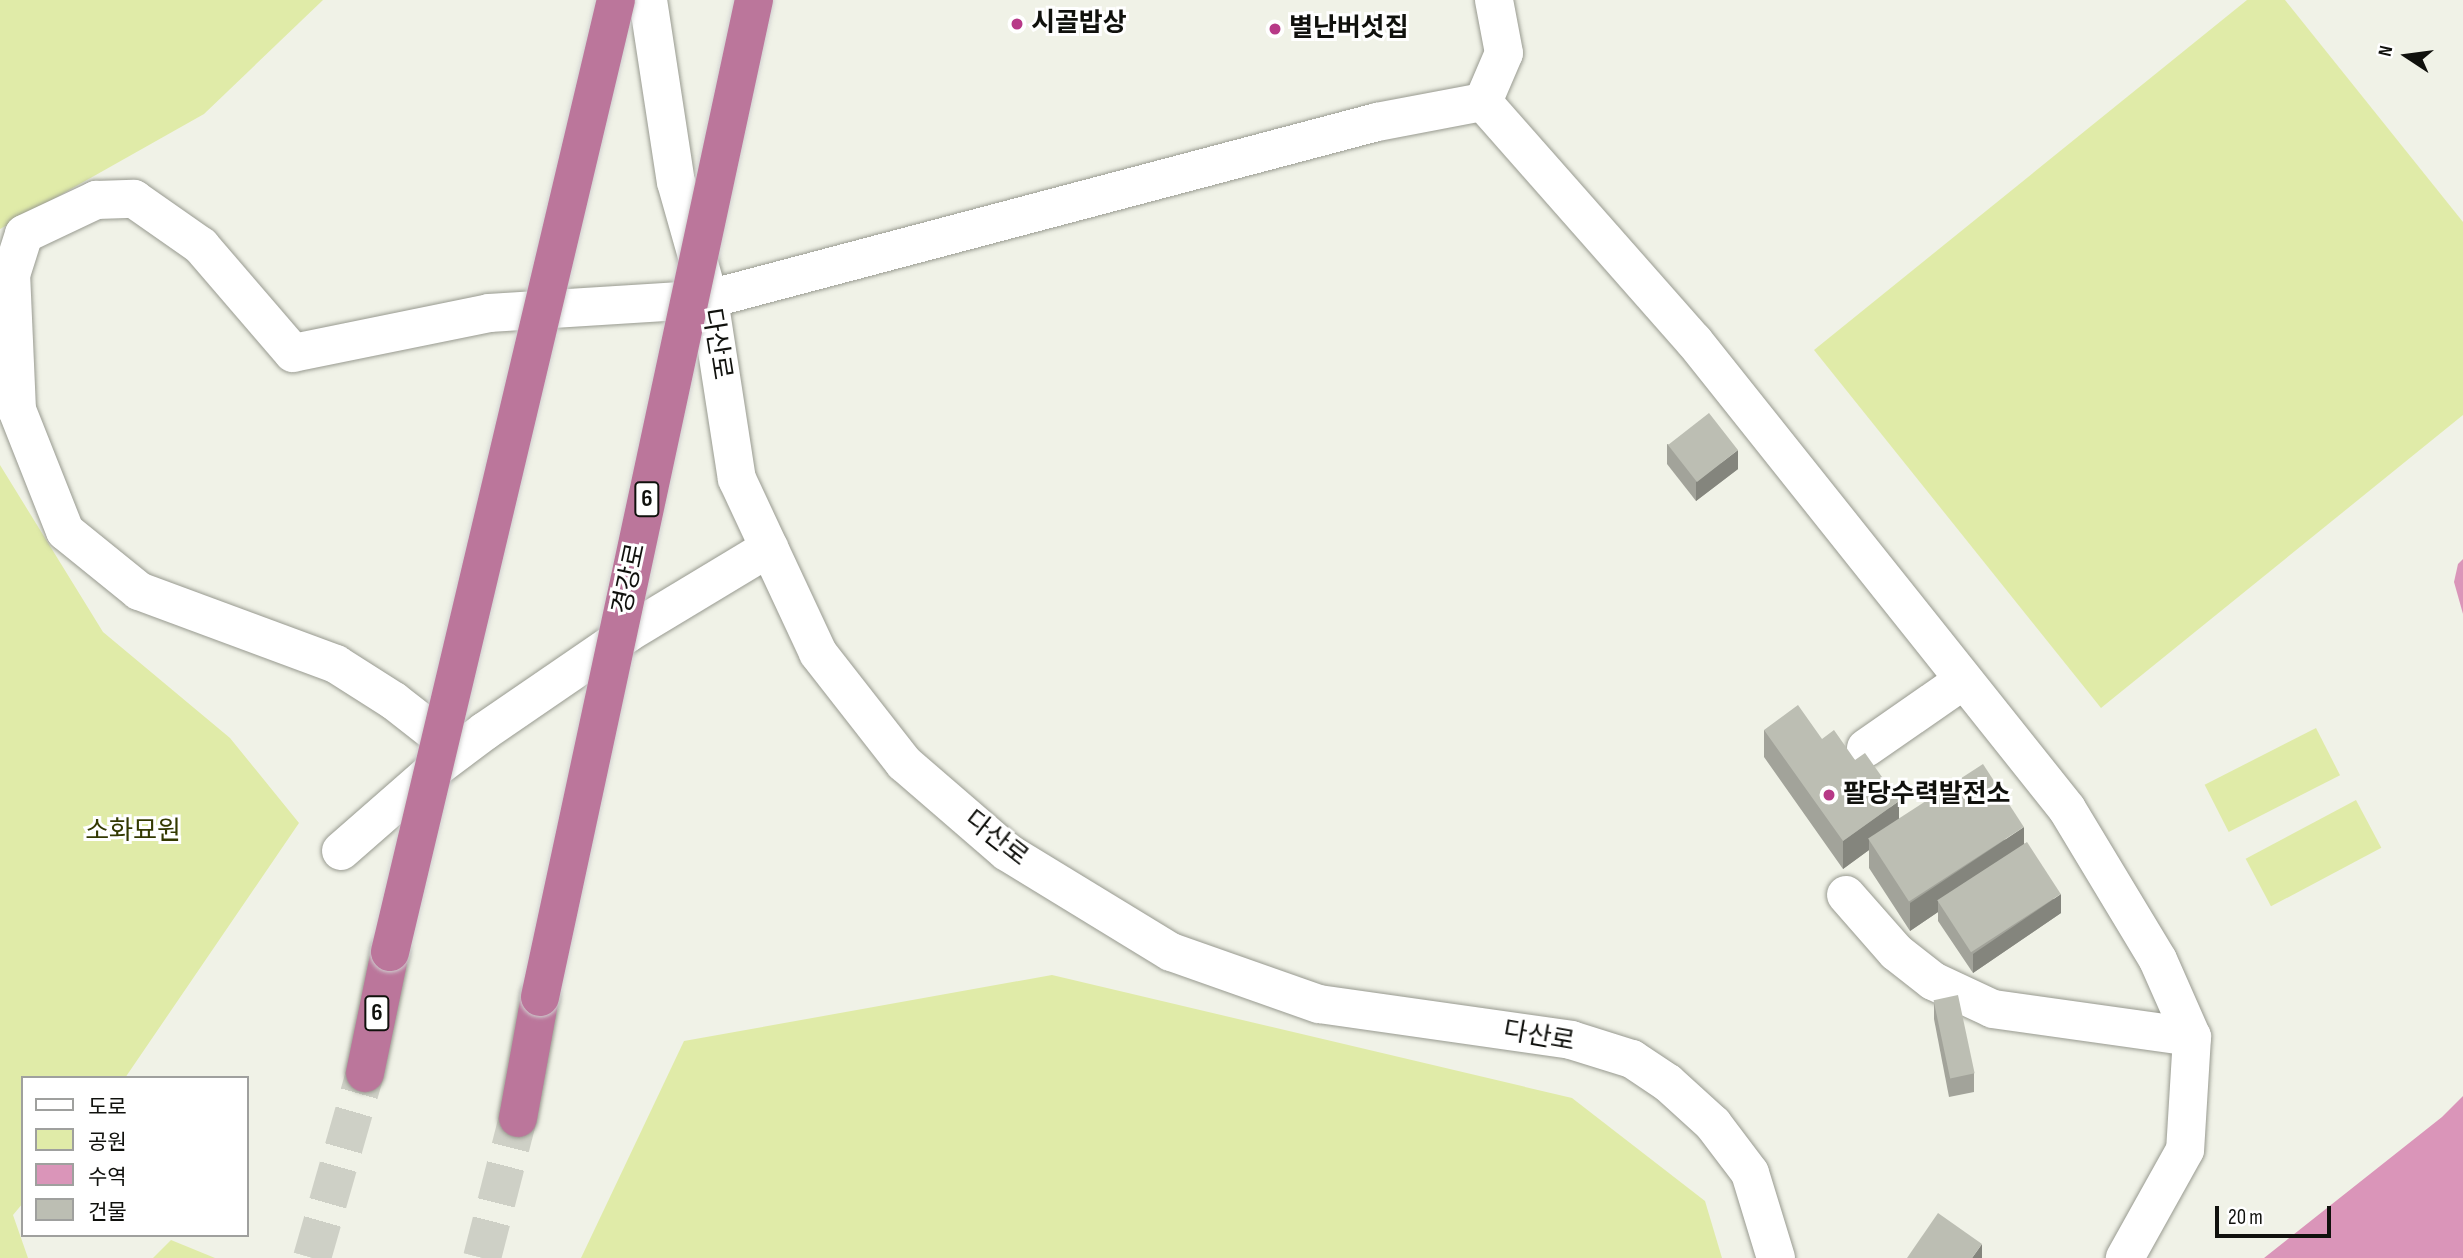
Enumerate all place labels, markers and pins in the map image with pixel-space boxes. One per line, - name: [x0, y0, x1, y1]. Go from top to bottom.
- place label: 시골밥상: [1031, 8, 1127, 40]
- place label: 별난버섯집: [1289, 13, 1409, 45]
- marker: 시골밥상: [1009, 16, 1025, 32]
- marker: 별난버섯집: [1267, 21, 1283, 37]
- place label: 팔당수력발전소: [1843, 779, 2010, 811]
- marker: 팔당수력발전소: [1821, 787, 1837, 803]

